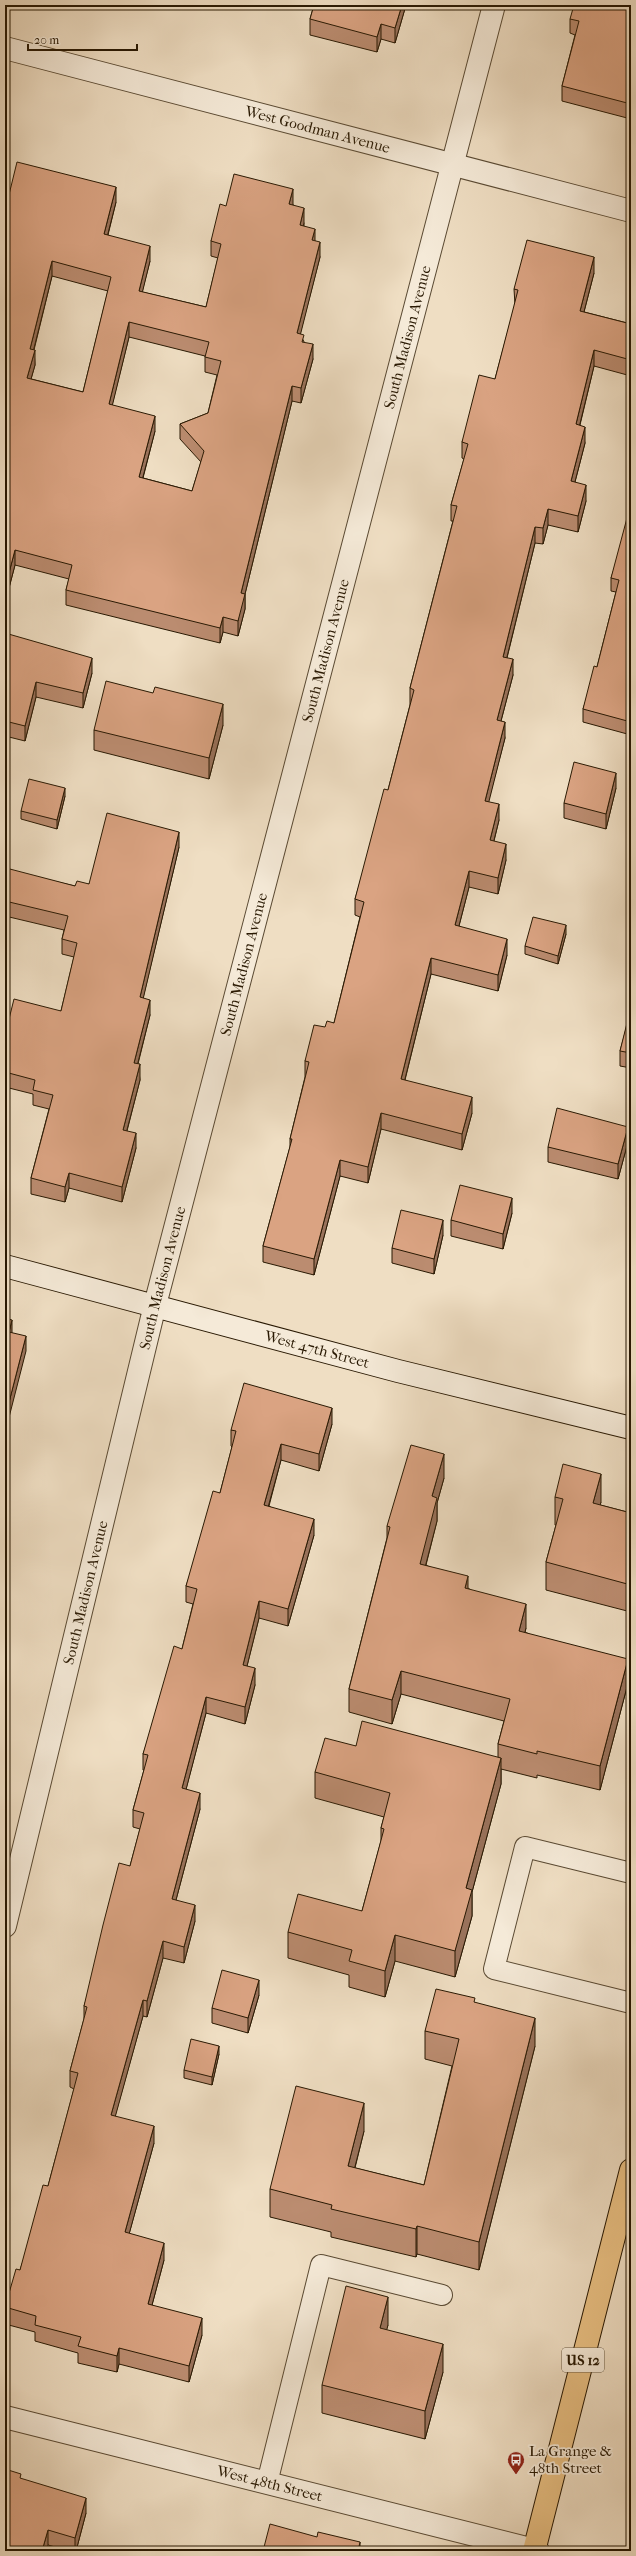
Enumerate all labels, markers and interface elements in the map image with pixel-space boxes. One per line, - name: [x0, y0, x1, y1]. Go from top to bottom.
- scale bar: [28, 26, 137, 52]
- text: 20 m: [34, 33, 59, 47]
- street label: West Goodman Avenue: [242, 102, 393, 157]
- street label: South Madison Avenue: [380, 263, 435, 411]
- street label: South Madison Avenue: [298, 577, 353, 724]
- street label: South Madison Avenue: [217, 890, 271, 1038]
- street label: South Madison Avenue: [136, 1204, 190, 1351]
- street label: West 47th Street: [262, 1327, 372, 1372]
- street label: South Madison Avenue: [59, 1518, 112, 1666]
- road number: US 12: [562, 2348, 604, 2372]
- place label: La Grange & 48th Street: [529, 2442, 612, 2477]
- bus stop icon: La Grange & 48th Street: [506, 2450, 526, 2475]
- street label: West 48th Street: [214, 2461, 325, 2506]

